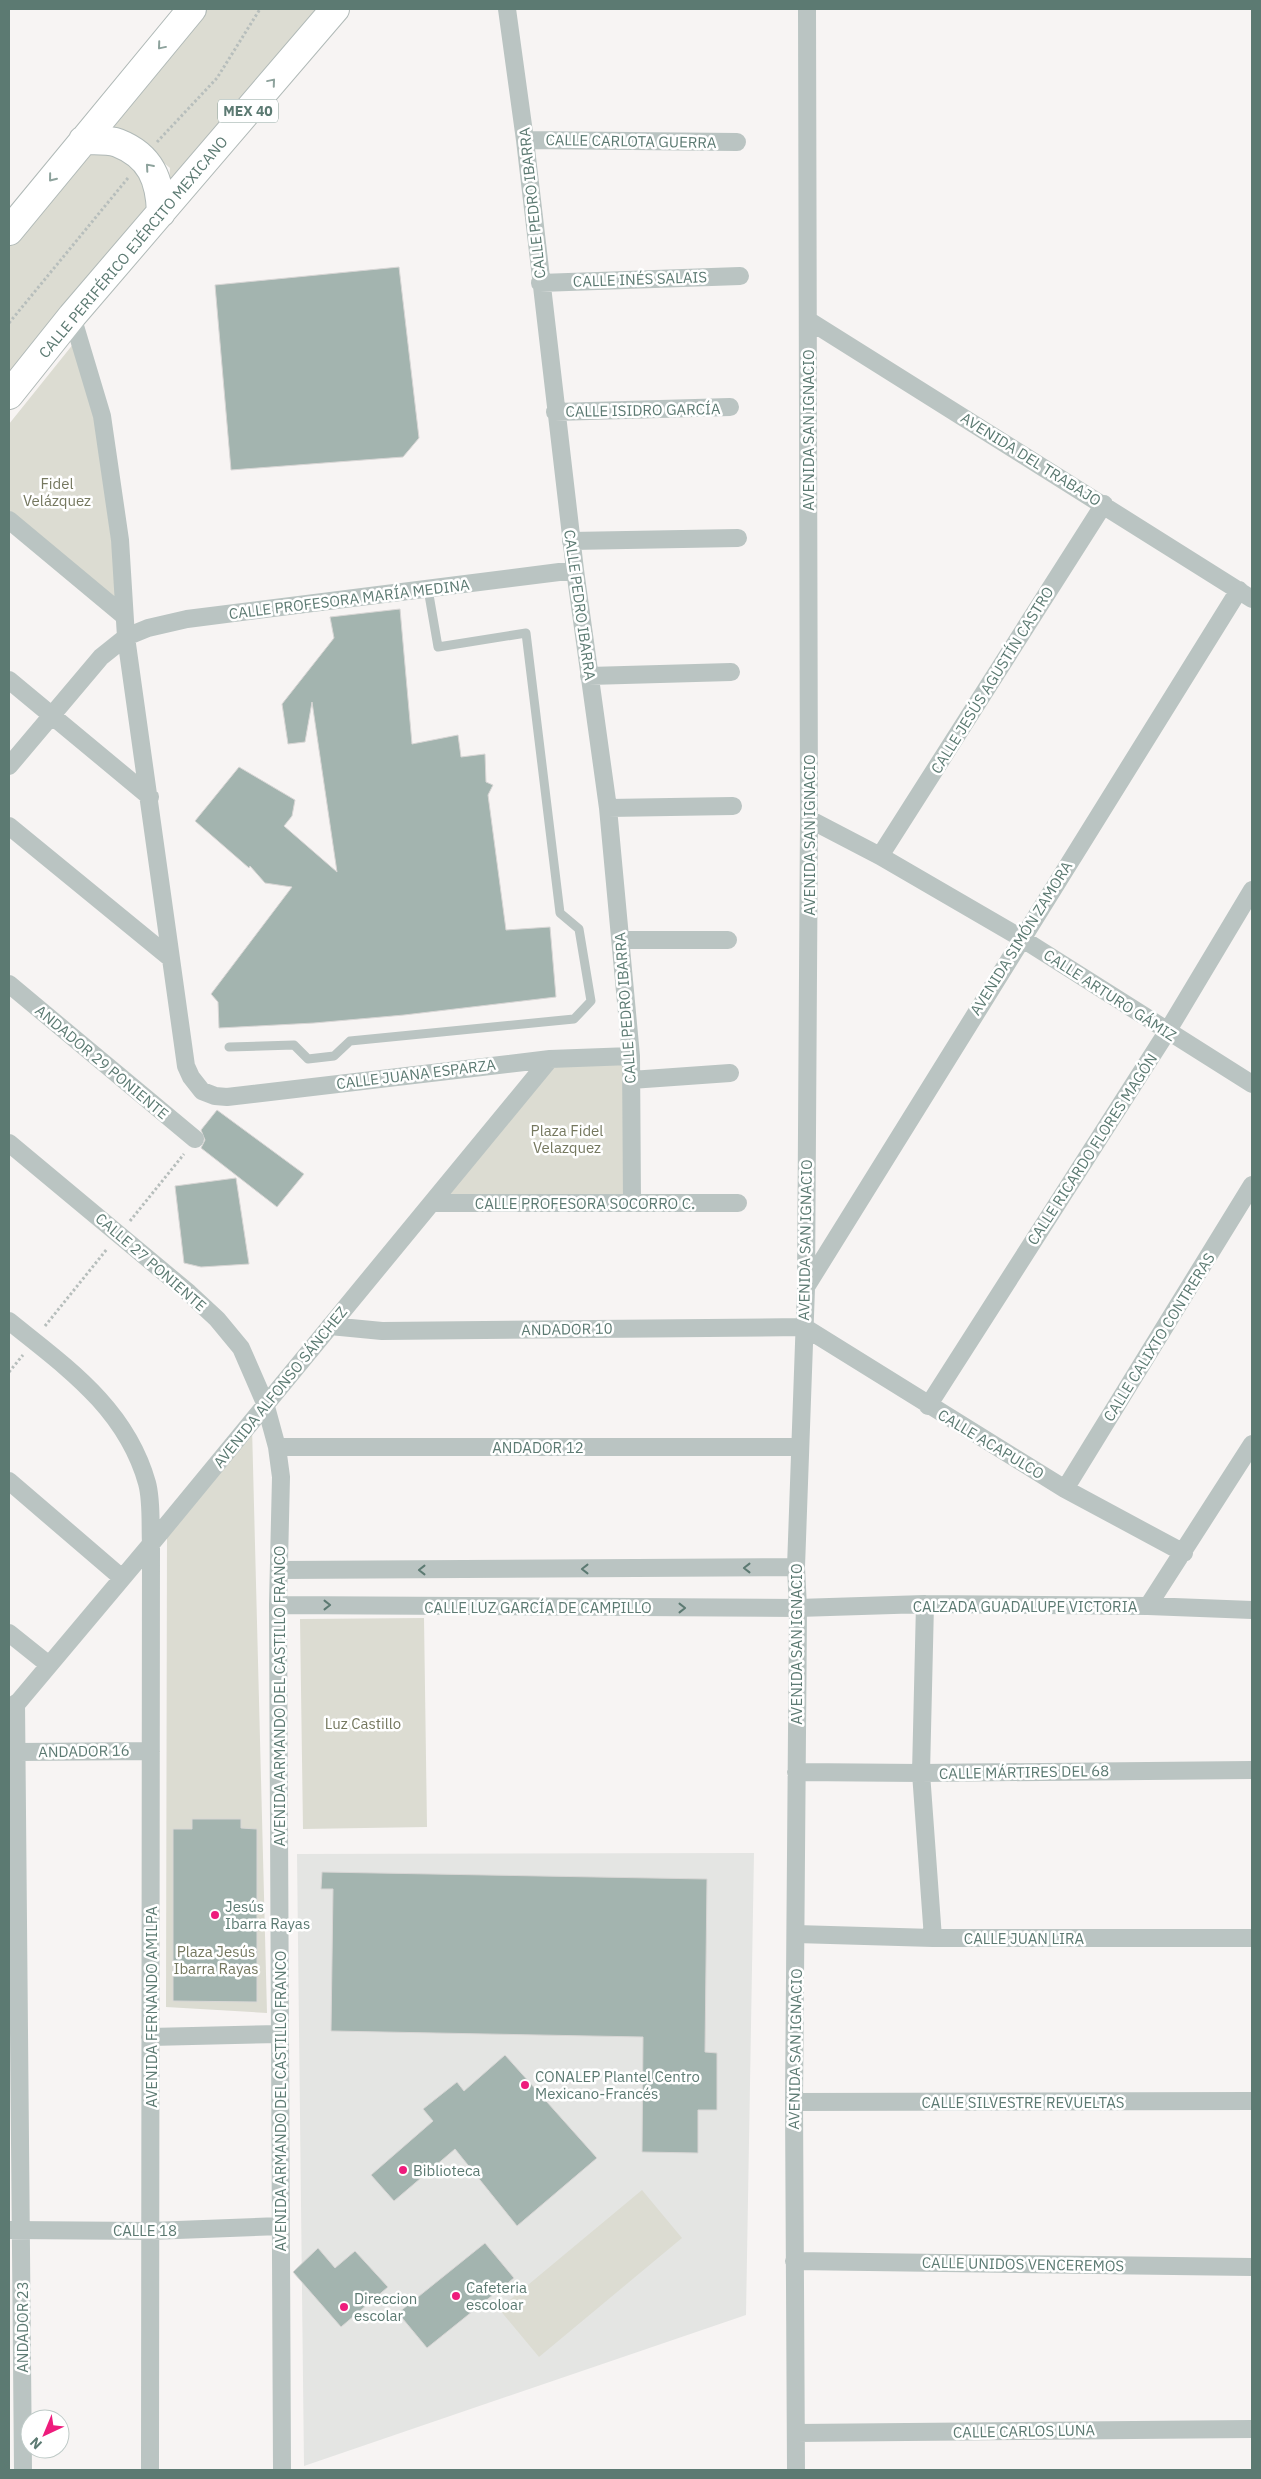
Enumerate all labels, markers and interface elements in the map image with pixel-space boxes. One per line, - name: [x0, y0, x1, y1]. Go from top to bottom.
- one-way arrow: [157, 41, 166, 50]
- one-way arrow: [266, 79, 275, 88]
- road number: MEX 40: [218, 100, 278, 122]
- street label: CALLE PEDRO IBARRA: [515, 126, 549, 279]
- street label: CALLE CARLOTA GUERRA: [545, 130, 717, 152]
- street label: CALLE PERIFÉRICO EJÉRCITO MEXICANO: [34, 132, 232, 362]
- one-way arrow: [146, 164, 155, 173]
- one-way arrow: [50, 172, 58, 181]
- street label: CALLE INÉS SALAIS: [573, 267, 707, 291]
- street label: AVENIDA SAN IGNACIO: [799, 349, 818, 511]
- street label: CALLE ISIDRO GARCÍA: [565, 399, 721, 421]
- street label: AVENIDA DEL TRABAJO: [957, 408, 1105, 510]
- park label: Fidel Velázquez: [23, 474, 91, 510]
- street label: CALLE PEDRO IBARRA: [560, 528, 600, 682]
- street label: CALLE PROFESORA MARÍA MEDINA: [228, 575, 471, 623]
- street label: CALLE JESÚS AGUSTÍN CASTRO: [926, 583, 1058, 777]
- street label: AVENIDA SAN IGNACIO: [800, 754, 819, 916]
- street label: AVENIDA SIMÓN ZAMORA: [966, 857, 1077, 1019]
- street label: CALLE PEDRO IBARRA: [610, 931, 640, 1084]
- street label: CALLE ARTURO GÁMIZ: [1040, 945, 1180, 1045]
- street label: ANDADOR 29 PONIENTE: [32, 1001, 172, 1123]
- street label: CALLE RICARDO FLORES MAGÓN: [1023, 1050, 1161, 1248]
- street label: CALLE JUANA ESPARZA: [335, 1055, 497, 1093]
- park label: Plaza Fidel Velazquez: [531, 1121, 603, 1157]
- street label: AVENIDA SAN IGNACIO: [794, 1159, 816, 1321]
- street label: CALLE PROFESORA SOCORRO C.: [475, 1194, 695, 1213]
- street label: CALLE 27 PONIENTE: [92, 1209, 210, 1315]
- street label: CALLE CALIXTO CONTRERAS: [1099, 1249, 1219, 1425]
- street label: AVENIDA ALFONSO SÁNCHEZ: [209, 1302, 351, 1472]
- street label: ANDADOR 10: [521, 1319, 613, 1339]
- street label: CALLE ACAPULCO: [934, 1405, 1048, 1483]
- street label: ANDADOR 12: [492, 1438, 584, 1457]
- street label: AVENIDA ARMANDO DEL CASTILLO FRANCO: [270, 1546, 289, 1846]
- one-way arrow: [743, 1563, 751, 1573]
- street label: AVENIDA SAN IGNACIO: [787, 1563, 806, 1725]
- one-way arrow: [581, 1564, 588, 1574]
- one-way arrow: [418, 1565, 426, 1575]
- street label: CALZADA GUADALUPE VICTORIA: [913, 1597, 1138, 1616]
- street label: CALLE LUZ GARCÍA DE CAMPILLO: [424, 1598, 652, 1617]
- one-way arrow: [323, 1600, 331, 1611]
- one-way arrow: [678, 1603, 686, 1613]
- park label: Luz Castillo: [325, 1714, 401, 1733]
- street label: ANDADOR 16: [38, 1741, 130, 1761]
- street label: CALLE MÁRTIRES DEL 68: [939, 1761, 1109, 1783]
- place label: Jesús Ibarra Rayas: [225, 1897, 310, 1933]
- street label: AVENIDA FERNANDO AMILPA: [142, 1906, 161, 2108]
- marker: Jesús Ibarra Rayas: [209, 1909, 221, 1921]
- street label: CALLE JUAN LIRA: [964, 1929, 1085, 1948]
- park label: Plaza Jesús Ibarra Rayas: [173, 1942, 259, 1978]
- street label: AVENIDA ARMANDO DEL CASTILLO FRANCO: [271, 1951, 290, 2251]
- street label: AVENIDA SAN IGNACIO: [784, 1968, 806, 2130]
- place label: CONALEP Plantel Centro Mexicano-Francés: [535, 2067, 700, 2103]
- marker: CONALEP Plantel Centro Mexicano-Francés: [519, 2079, 531, 2091]
- street label: CALLE SILVESTRE REVUELTAS: [921, 2093, 1125, 2112]
- place label: Biblioteca: [413, 2161, 480, 2180]
- marker: Biblioteca: [397, 2164, 409, 2176]
- street label: CALLE 18: [113, 2221, 177, 2240]
- street label: CALLE UNIDOS VENCEREMOS: [922, 2253, 1124, 2275]
- place label: Cafeteria escoloar: [466, 2278, 527, 2314]
- street label: ANDADOR 23: [13, 2281, 32, 2373]
- place label: Direccion escolar: [354, 2289, 417, 2325]
- marker: Cafeteria escoloar: [450, 2290, 462, 2302]
- marker: Direccion escolar: [338, 2301, 350, 2313]
- north arrow: [20, 2409, 70, 2459]
- street label: CALLE CARLOS LUNA: [953, 2420, 1096, 2442]
- text: N: [26, 2433, 46, 2453]

